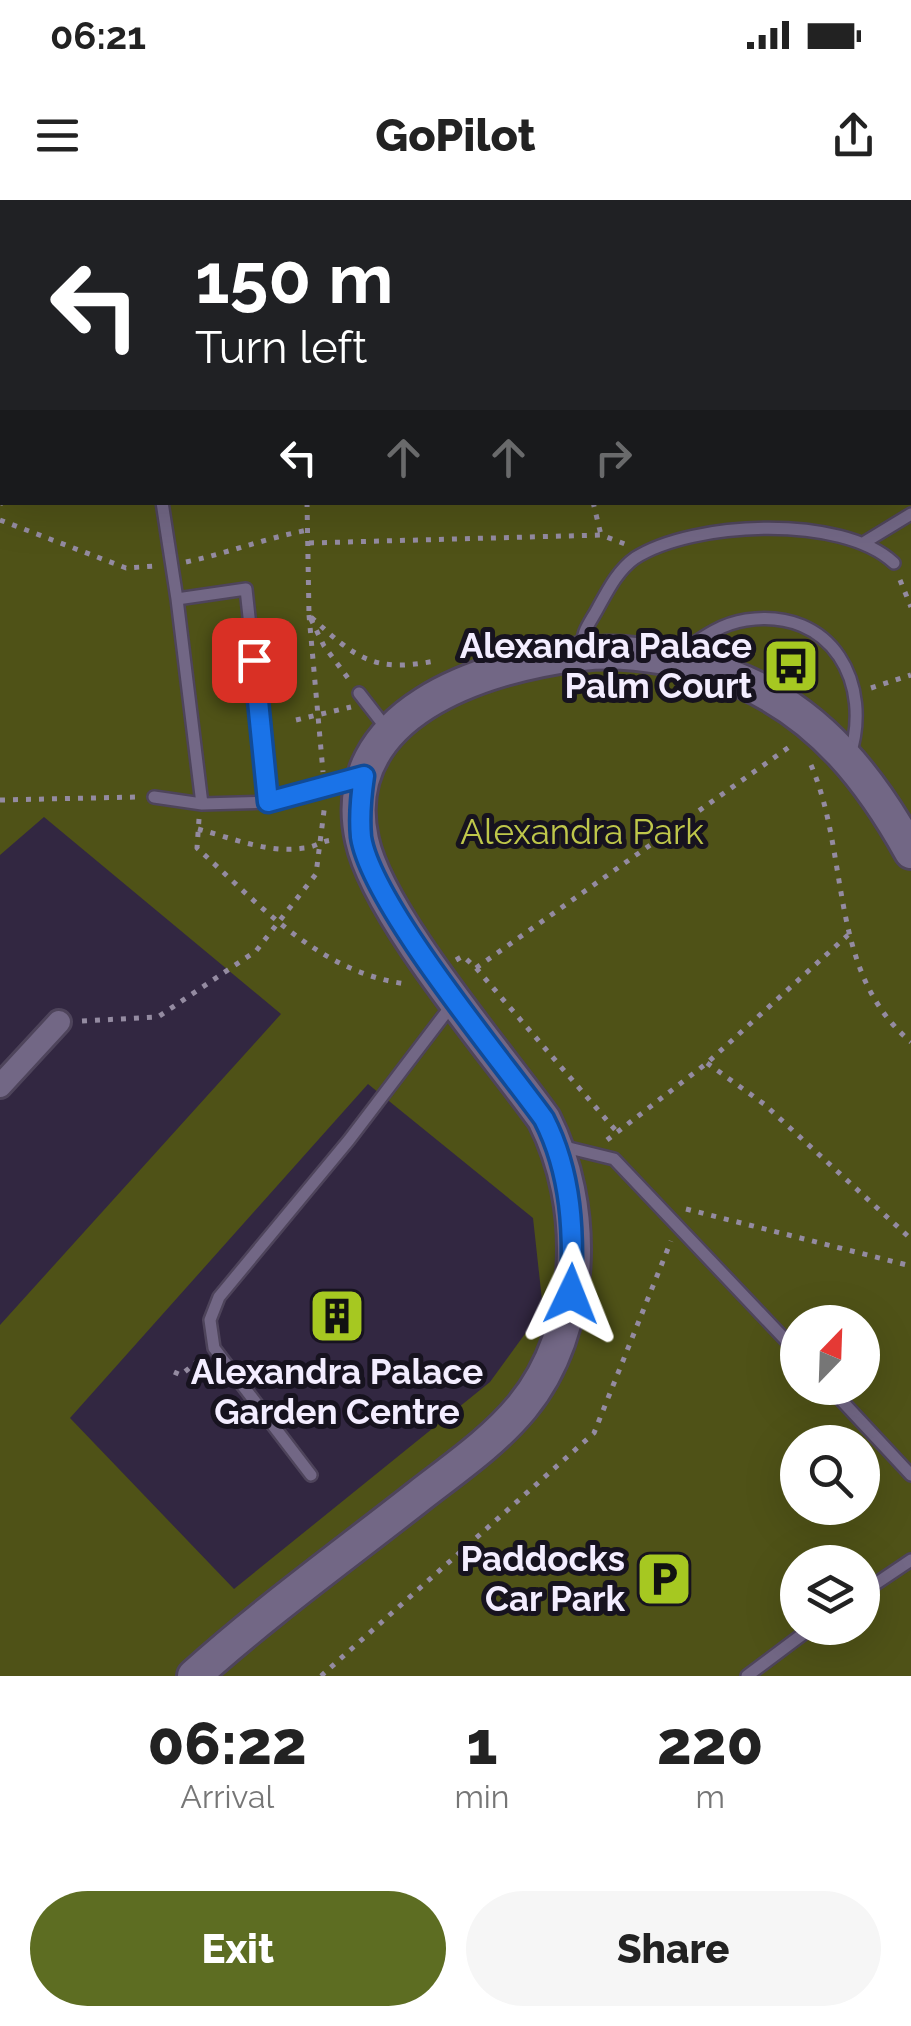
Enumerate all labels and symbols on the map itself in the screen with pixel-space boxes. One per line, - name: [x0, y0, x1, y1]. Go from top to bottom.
- pin: [212, 618, 297, 703]
- place label: Alexandra Palace Palm Court: [460, 625, 753, 706]
- bus stop icon: Alexandra Palace Palm Court: [761, 636, 821, 696]
- park label: Alexandra Park: [460, 811, 704, 852]
- position arrow: [519, 1242, 623, 1346]
- building icon: Alexandra Palace Garden Centre: [307, 1286, 367, 1346]
- north arrow: [780, 1305, 880, 1405]
- place label: Alexandra Palace Garden Centre: [191, 1351, 483, 1432]
- place label: Paddocks Car Park: [461, 1538, 625, 1619]
- parking icon: Paddocks Car Park: [634, 1549, 694, 1609]

